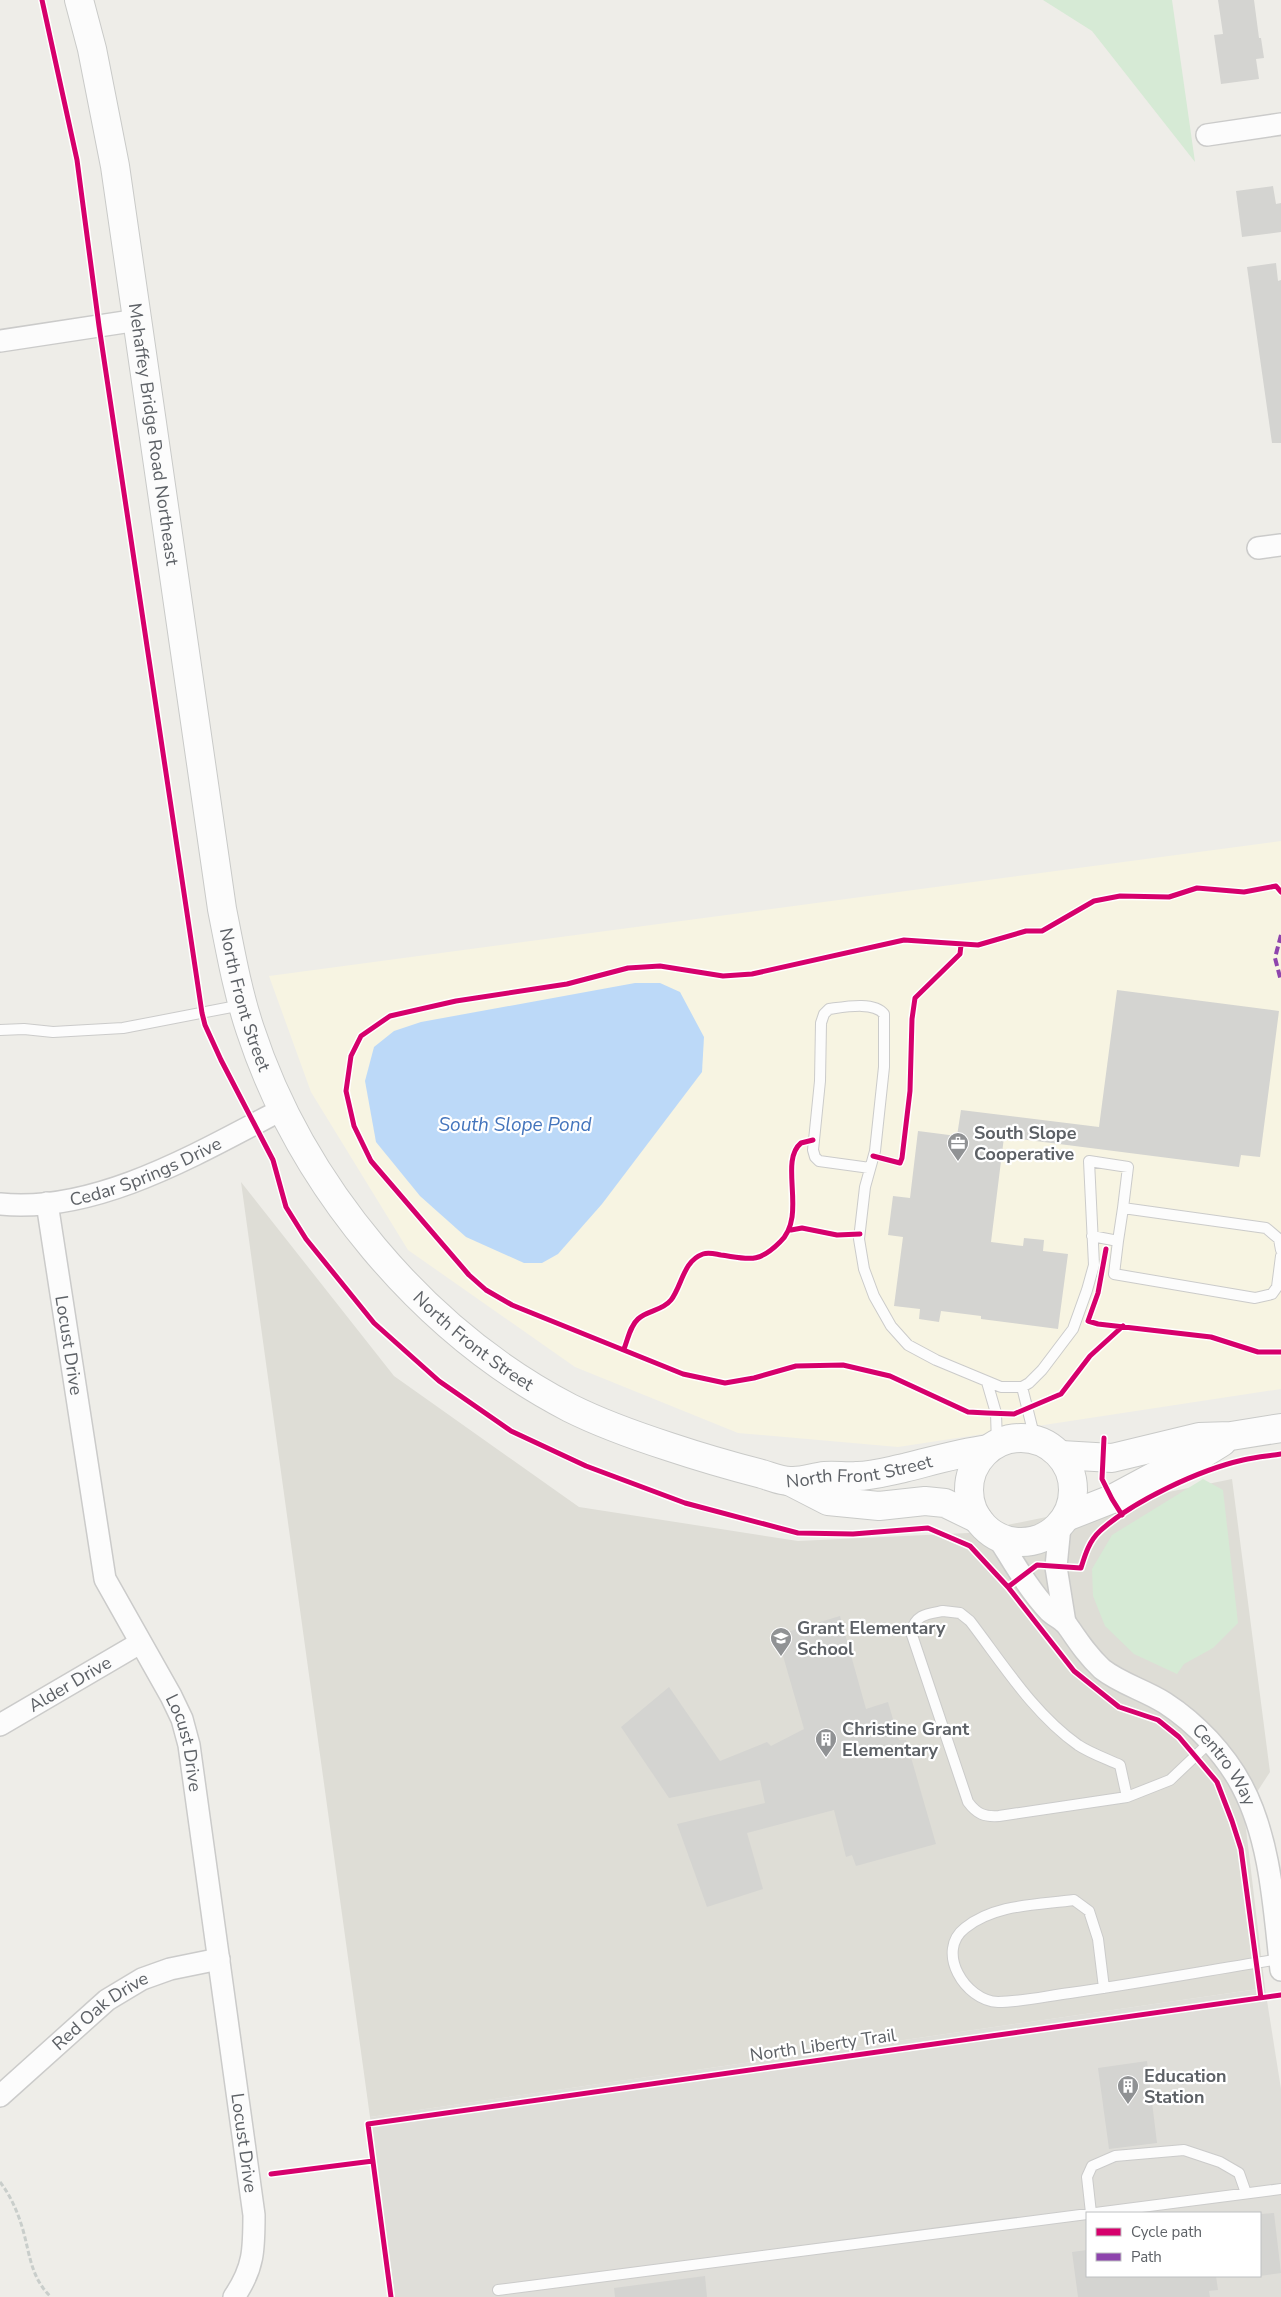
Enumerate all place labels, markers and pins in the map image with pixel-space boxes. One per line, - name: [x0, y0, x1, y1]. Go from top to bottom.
- place label: South Slope Cooperative: [974, 1121, 1077, 1166]
- office icon: South Slope Cooperative: [946, 1131, 970, 1162]
- place label: Grant Elementary School: [797, 1616, 946, 1661]
- school or university icon: Grant Elementary School: [769, 1626, 793, 1657]
- place label: Christine Grant Elementary: [842, 1717, 969, 1762]
- building icon: Christine Grant Elementary: [814, 1727, 838, 1758]
- place label: Education Station: [1144, 2064, 1227, 2109]
- building icon: Education Station: [1116, 2074, 1140, 2105]

